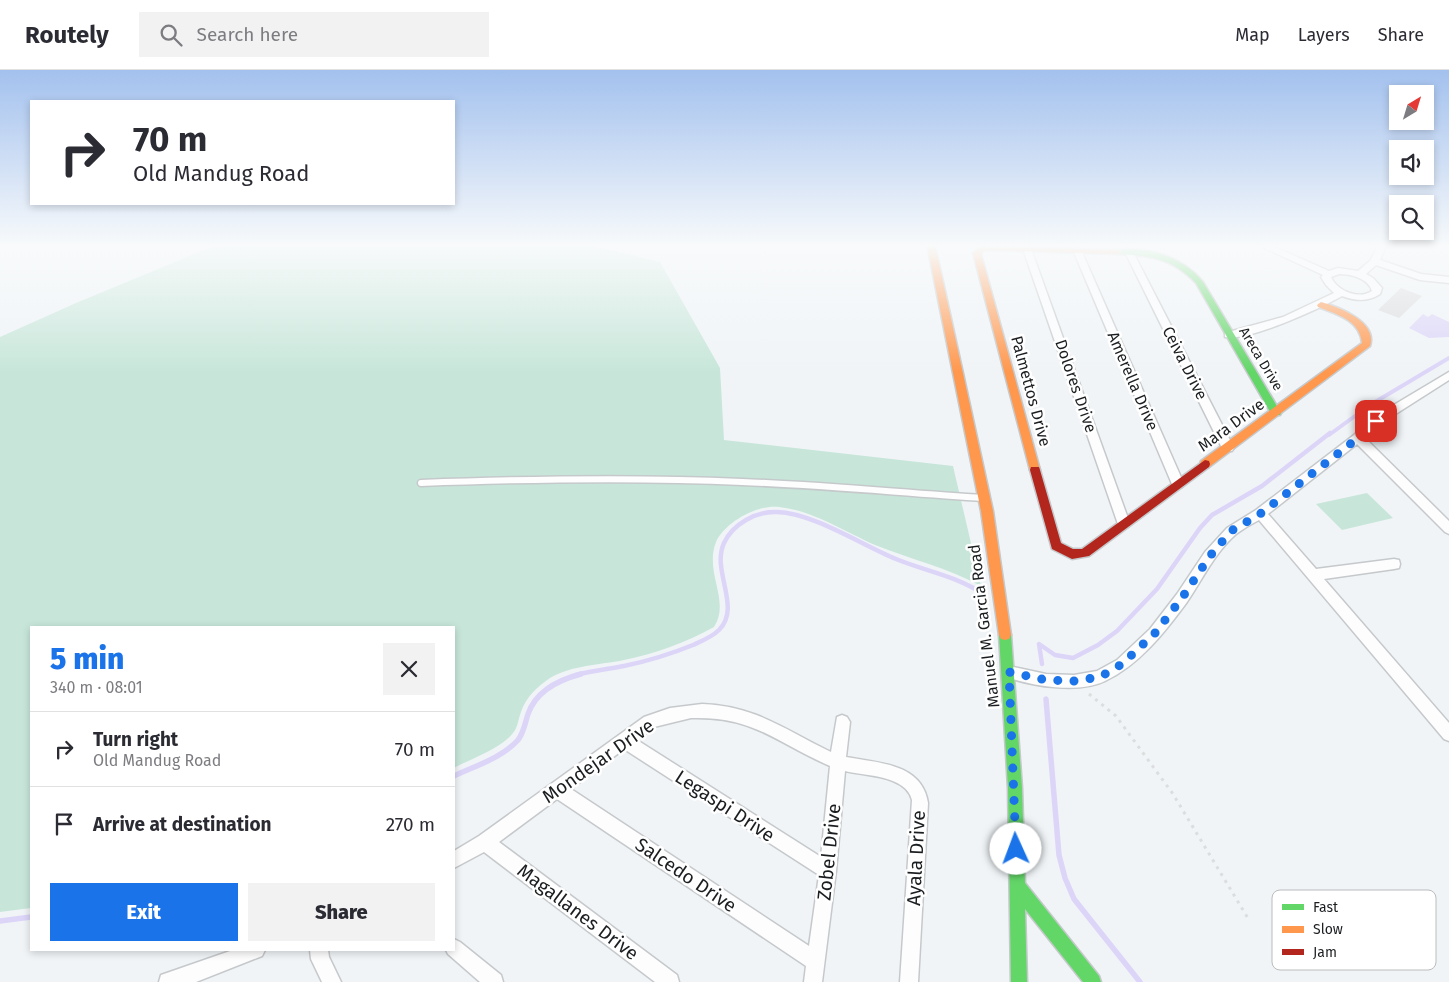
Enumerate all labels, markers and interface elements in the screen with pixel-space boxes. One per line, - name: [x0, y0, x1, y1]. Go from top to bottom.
- search box: [139, 12, 489, 57]
- text: Routely: [25, 21, 109, 49]
- icon: search: [157, 21, 185, 49]
- text: Search here: [197, 23, 298, 46]
- text: Map: [1235, 24, 1270, 46]
- text: Layers: [1298, 24, 1350, 46]
- text: Share: [1378, 24, 1424, 46]
- north arrow: [1389, 85, 1434, 130]
- map controls: [1389, 85, 1434, 240]
- text: 70 m: [133, 118, 207, 160]
- icon: right: [50, 120, 115, 185]
- button: sound: [1389, 140, 1434, 185]
- text: Old Mandug Road: [133, 160, 310, 187]
- button: search: [1389, 195, 1434, 240]
- street label: Ceiva Drive: [1158, 323, 1212, 403]
- street label: Areca Drive: [1235, 324, 1287, 394]
- street label: Amerella Drive: [1104, 329, 1162, 433]
- street label: Palmettos Drive: [1007, 333, 1055, 449]
- street label: Dolores Drive: [1051, 337, 1101, 435]
- street label: Mara Drive: [1194, 395, 1268, 455]
- pin: [1355, 400, 1397, 442]
- icon: arrive: [1362, 407, 1390, 435]
- street label: Manuel M. Garcia Road: [965, 543, 1003, 709]
- text: 5 min: [50, 641, 124, 677]
- button: close: [383, 643, 435, 695]
- text: 340 m · 08:01: [50, 678, 143, 697]
- street label: Mondejar Drive: [538, 714, 658, 808]
- text: Turn right: [93, 728, 178, 751]
- icon: right: [50, 735, 78, 763]
- text: 70 m: [395, 738, 435, 761]
- text: Old Mandug Road: [93, 751, 221, 770]
- street label: Legaspi Drive: [671, 765, 779, 847]
- street label: Zobel Drive: [812, 802, 846, 902]
- icon: arrive: [50, 810, 78, 838]
- street label: Ayala Drive: [902, 810, 930, 906]
- text: Arrive at destination: [93, 813, 272, 836]
- text: 270 m: [386, 813, 435, 836]
- position arrow: [989, 822, 1041, 874]
- street label: Salcedo Drive: [631, 833, 741, 917]
- street label: Magallanes Drive: [513, 859, 643, 965]
- button: Exit: [50, 883, 238, 941]
- button: Share: [248, 883, 435, 941]
- legend: [1272, 890, 1436, 970]
- text: Fast: [1313, 899, 1339, 916]
- text: Slow: [1313, 921, 1343, 938]
- text: Jam: [1313, 944, 1337, 961]

